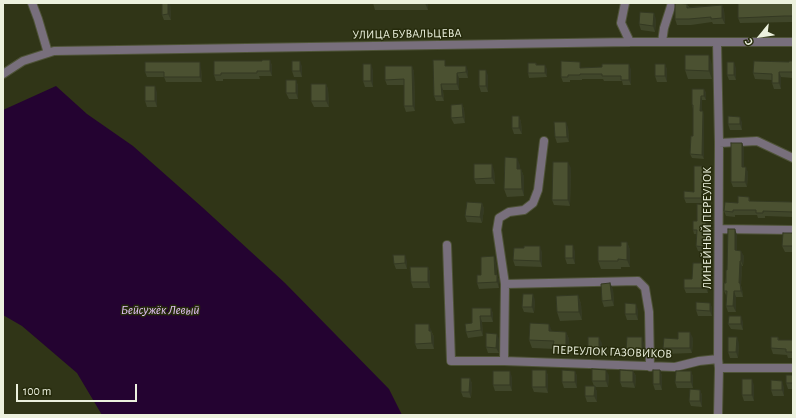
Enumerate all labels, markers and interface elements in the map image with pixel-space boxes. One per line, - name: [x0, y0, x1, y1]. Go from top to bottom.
- north arrow: [740, 16, 780, 56]
- street label: УЛИЦА БУВАЛЬЦЕВА: [352, 26, 462, 42]
- text: С: [743, 37, 755, 47]
- street label: ЛИНЕЙНЫЙ ПЕРЕУЛОК: [700, 167, 714, 289]
- water label: Бейсужёк Левый: [121, 302, 199, 318]
- street label: ПЕРЕУЛОК ГАЗОВИКОВ: [552, 343, 672, 361]
- scale bar: [18, 376, 139, 402]
- text: 100 m: [23, 385, 51, 397]

